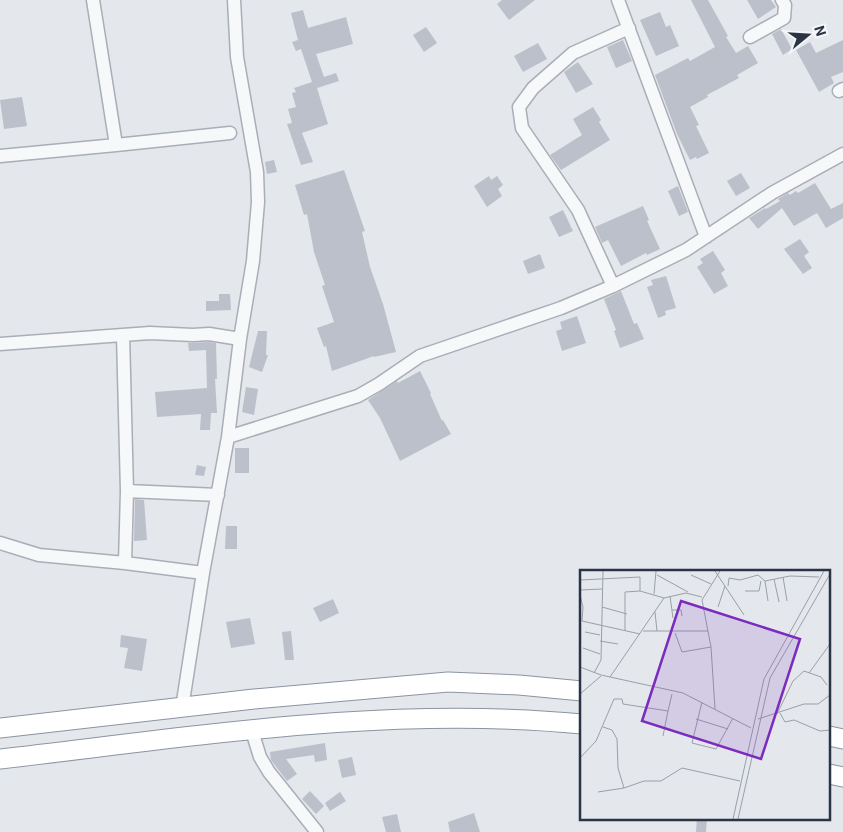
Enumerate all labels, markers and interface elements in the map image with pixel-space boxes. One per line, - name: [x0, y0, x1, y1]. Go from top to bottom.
- north arrow: [783, 10, 833, 60]
- text: N: [811, 24, 830, 38]
- inset map: [580, 570, 830, 820]

